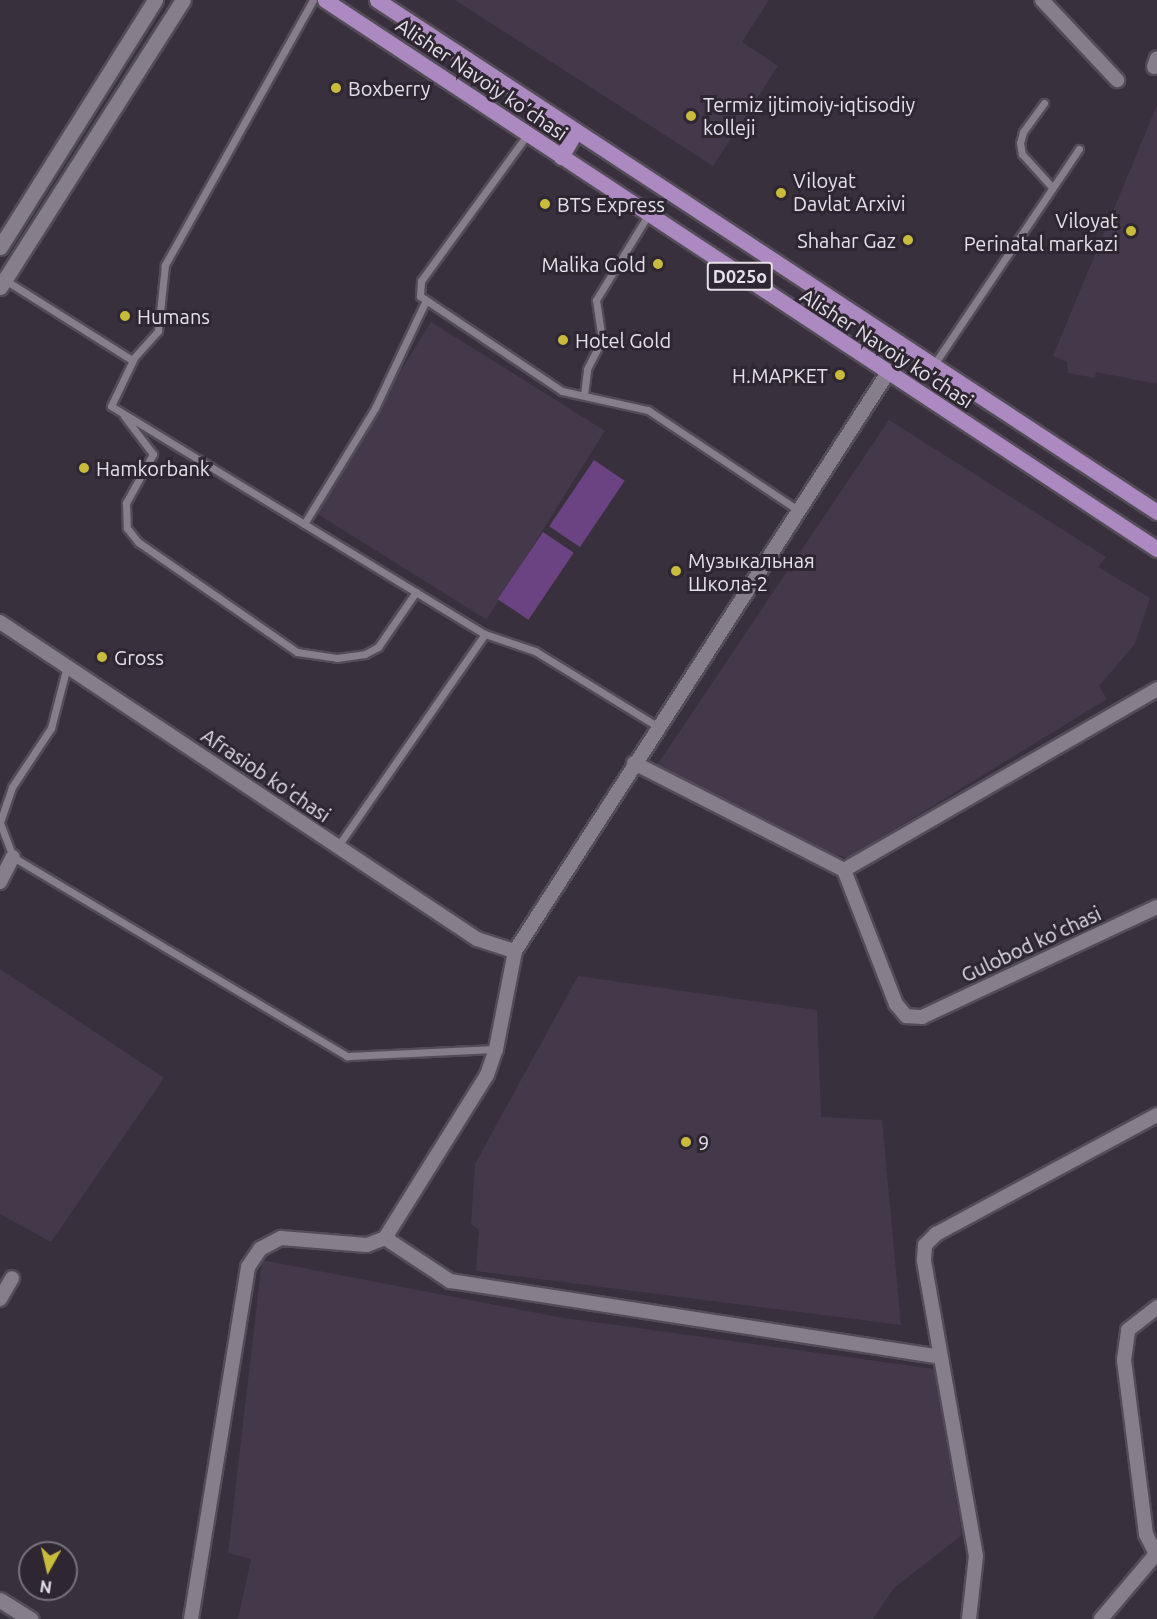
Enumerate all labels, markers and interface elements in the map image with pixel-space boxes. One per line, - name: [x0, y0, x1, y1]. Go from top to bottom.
- street label: Alisher Navoiy ko’chasi: [392, 13, 572, 145]
- place label: Boxberry: [348, 76, 430, 100]
- marker: Boxberry: [329, 81, 343, 95]
- place label: Termiz ijtimoiy-iqtisodiy kolleji: [703, 92, 915, 139]
- marker: Termiz ijtimoiy-iqtisodiy kolleji: [684, 109, 698, 123]
- place label: Viloyat Davlat Arxivi: [793, 169, 906, 216]
- marker: Viloyat Davlat Arxivi: [774, 186, 788, 200]
- place label: BTS Express: [557, 192, 665, 216]
- marker: BTS Express: [538, 197, 552, 211]
- place label: Viloyat Perinatal markazi: [964, 208, 1118, 255]
- marker: Viloyat Perinatal markazi: [1122, 222, 1140, 240]
- place label: Shahar Gaz: [797, 228, 896, 252]
- marker: Shahar Gaz: [901, 233, 915, 247]
- place label: Malika Gold: [541, 252, 646, 276]
- marker: Malika Gold: [651, 257, 665, 271]
- road number: D025o: [706, 261, 774, 291]
- street label: Alisher Navoiy ko’chasi: [796, 283, 978, 413]
- place label: Humans: [137, 304, 210, 328]
- marker: Humans: [118, 309, 132, 323]
- place label: Hotel Gold: [575, 328, 671, 352]
- marker: Hotel Gold: [556, 333, 570, 347]
- place label: Н.МАРКЕТ: [732, 363, 828, 387]
- marker: Н.МАРКЕТ: [833, 368, 847, 382]
- place label: Hamkorbank: [96, 456, 210, 480]
- marker: Hamkorbank: [77, 461, 91, 475]
- place label: Музыкальная Школа-2: [688, 548, 815, 595]
- marker: Музыкальная Школа-2: [669, 564, 683, 578]
- place label: Gross: [114, 645, 164, 669]
- marker: Gross: [95, 650, 109, 664]
- street label: Afrasiob ko'chasi: [197, 723, 335, 827]
- street label: Gulobod ko'chasi: [957, 901, 1105, 987]
- place label: 9: [698, 1130, 709, 1154]
- marker: 9: [679, 1135, 693, 1149]
- north arrow: [18, 1541, 78, 1601]
- text: N: [39, 1577, 53, 1597]

